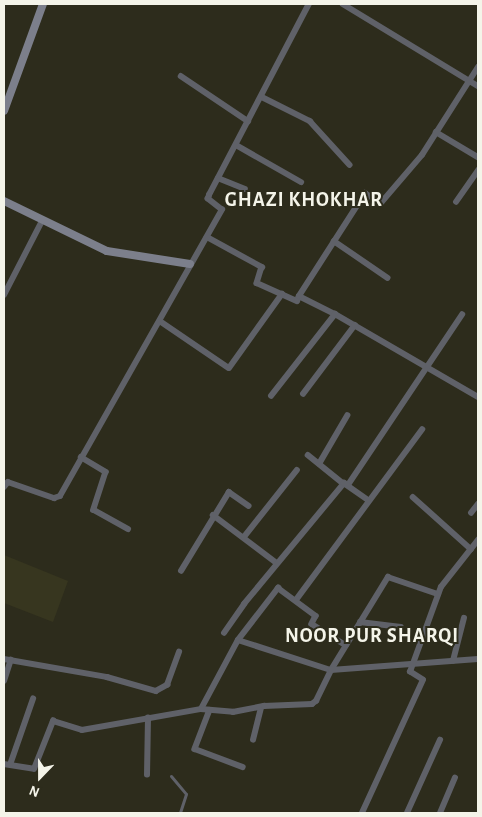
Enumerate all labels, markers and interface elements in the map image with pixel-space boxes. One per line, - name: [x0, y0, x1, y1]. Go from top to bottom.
- district label: GHAZI KHOKHAR: [223, 188, 385, 212]
- district label: NOOR PUR SHARQI: [283, 624, 461, 648]
- north arrow: [15, 752, 65, 802]
- text: N: [27, 783, 42, 799]

